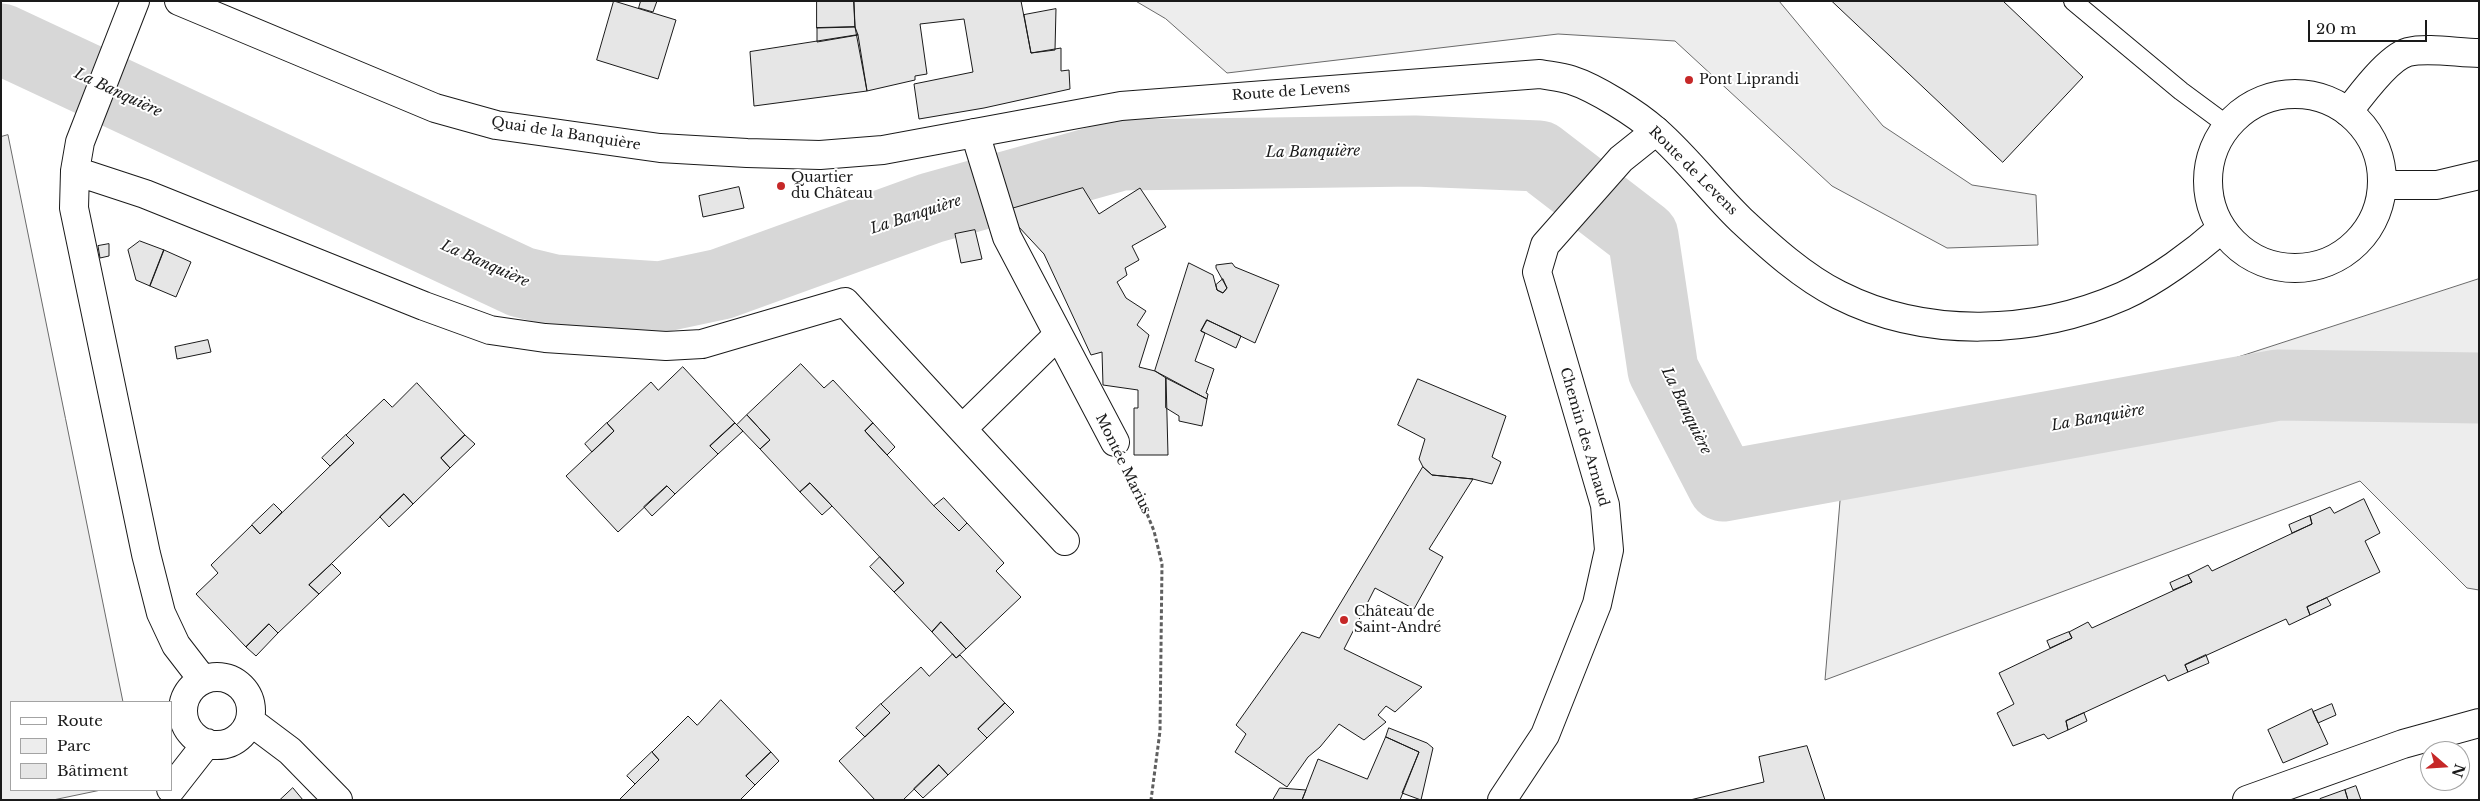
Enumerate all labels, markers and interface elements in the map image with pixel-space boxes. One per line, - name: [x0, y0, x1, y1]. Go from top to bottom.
- scale bar: [2310, 10, 2429, 42]
- text: 20 m: [2316, 19, 2356, 38]
- water label: La Banquière: [71, 65, 165, 121]
- place label: Pont Liprandi: [1699, 72, 1799, 88]
- marker: Pont Liprandi: [1683, 74, 1695, 86]
- street label: Route de Levens: [1231, 79, 1351, 105]
- street label: Quai de la Banquière: [490, 114, 642, 154]
- street label: Route de Levens: [1645, 123, 1741, 219]
- water label: La Banquière: [1266, 142, 1360, 162]
- place label: Quartier du Château: [791, 170, 873, 202]
- marker: Quartier du Château: [775, 180, 787, 192]
- water label: La Banquière: [868, 192, 964, 238]
- water label: La Banquière: [438, 237, 532, 291]
- water label: La Banquière: [1657, 365, 1715, 457]
- street label: Chemin des Arnaud: [1556, 366, 1612, 508]
- water label: La Banquière: [2050, 401, 2146, 435]
- street label: Montée Marius: [1092, 411, 1154, 517]
- place label: Château de Saint-André: [1354, 604, 1441, 636]
- marker: Château de Saint-André: [1338, 614, 1350, 626]
- legend: [10, 701, 172, 791]
- text: Route: [57, 711, 103, 730]
- text: Parc: [57, 736, 90, 755]
- north arrow: [2420, 741, 2470, 791]
- text: Bâtiment: [57, 761, 128, 780]
- text: N: [2448, 761, 2469, 780]

